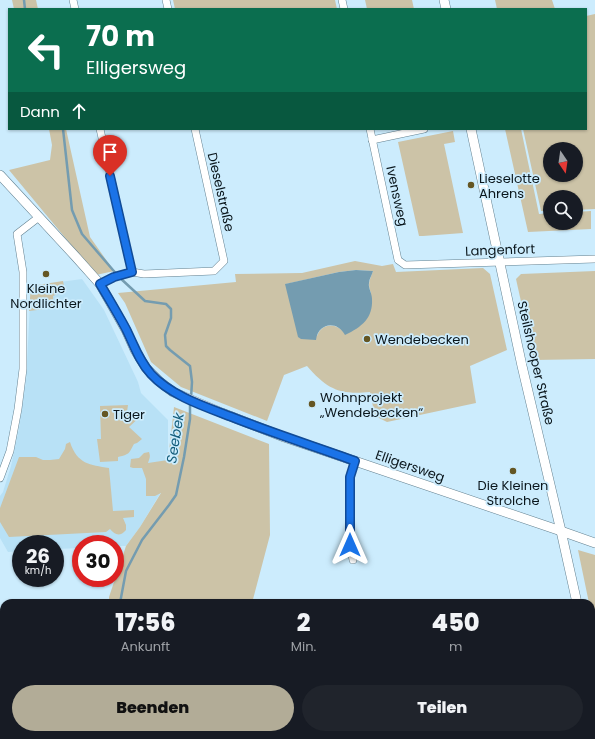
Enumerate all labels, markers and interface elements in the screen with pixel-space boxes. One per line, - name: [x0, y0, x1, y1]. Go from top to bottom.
- text: 70 m: [86, 17, 155, 56]
- icon: left: [20, 24, 72, 76]
- text: Elligersweg: [86, 55, 186, 80]
- icon: ahead: [68, 100, 90, 122]
- text: Dann: [20, 101, 60, 122]
- pin: [93, 135, 127, 176]
- icon: arrive: [99, 141, 121, 163]
- north arrow: [543, 142, 583, 182]
- map controls: [543, 142, 583, 230]
- street label: Dieselstraße: [203, 151, 239, 233]
- street label: Ivensweg: [381, 164, 413, 228]
- place label: Lieselotte Ahrens: [479, 169, 540, 203]
- marker: Lieselotte Ahrens: [466, 180, 476, 190]
- button: search: [543, 190, 583, 230]
- street label: Langenfort: [465, 239, 536, 261]
- marker: Kleine Nordlichter: [41, 269, 51, 279]
- place label: Kleine Nordlichter: [10, 279, 82, 313]
- street label: Steilshooper Straße: [512, 299, 560, 427]
- place label: Wendebecken: [375, 330, 469, 349]
- marker: Wendebecken: [362, 334, 372, 344]
- place label: Wohnprojekt „Wendebecken“: [319, 388, 423, 422]
- marker: Wohnprojekt „Wendebecken“: [307, 399, 317, 409]
- place label: Tiger: [113, 405, 145, 424]
- marker: Tiger: [100, 409, 110, 419]
- water label: Seebek: [161, 411, 189, 465]
- street label: Elligersweg: [373, 445, 447, 487]
- marker: Die Kleinen Strolche: [508, 466, 518, 476]
- place label: Die Kleinen Strolche: [478, 476, 548, 510]
- position arrow: [329, 524, 371, 566]
- speed limit sign: 30: [72, 535, 124, 587]
- text: 26: [26, 542, 50, 570]
- text: km/h: [25, 563, 51, 578]
- text: 17:56: [115, 606, 175, 639]
- text: 2: [297, 606, 310, 639]
- text: 450: [432, 606, 480, 639]
- text: Ankunft: [121, 637, 170, 656]
- text: Min.: [291, 637, 316, 656]
- text: m: [449, 637, 462, 656]
- button: Beenden: [12, 685, 294, 731]
- button: Teilen: [302, 685, 583, 731]

